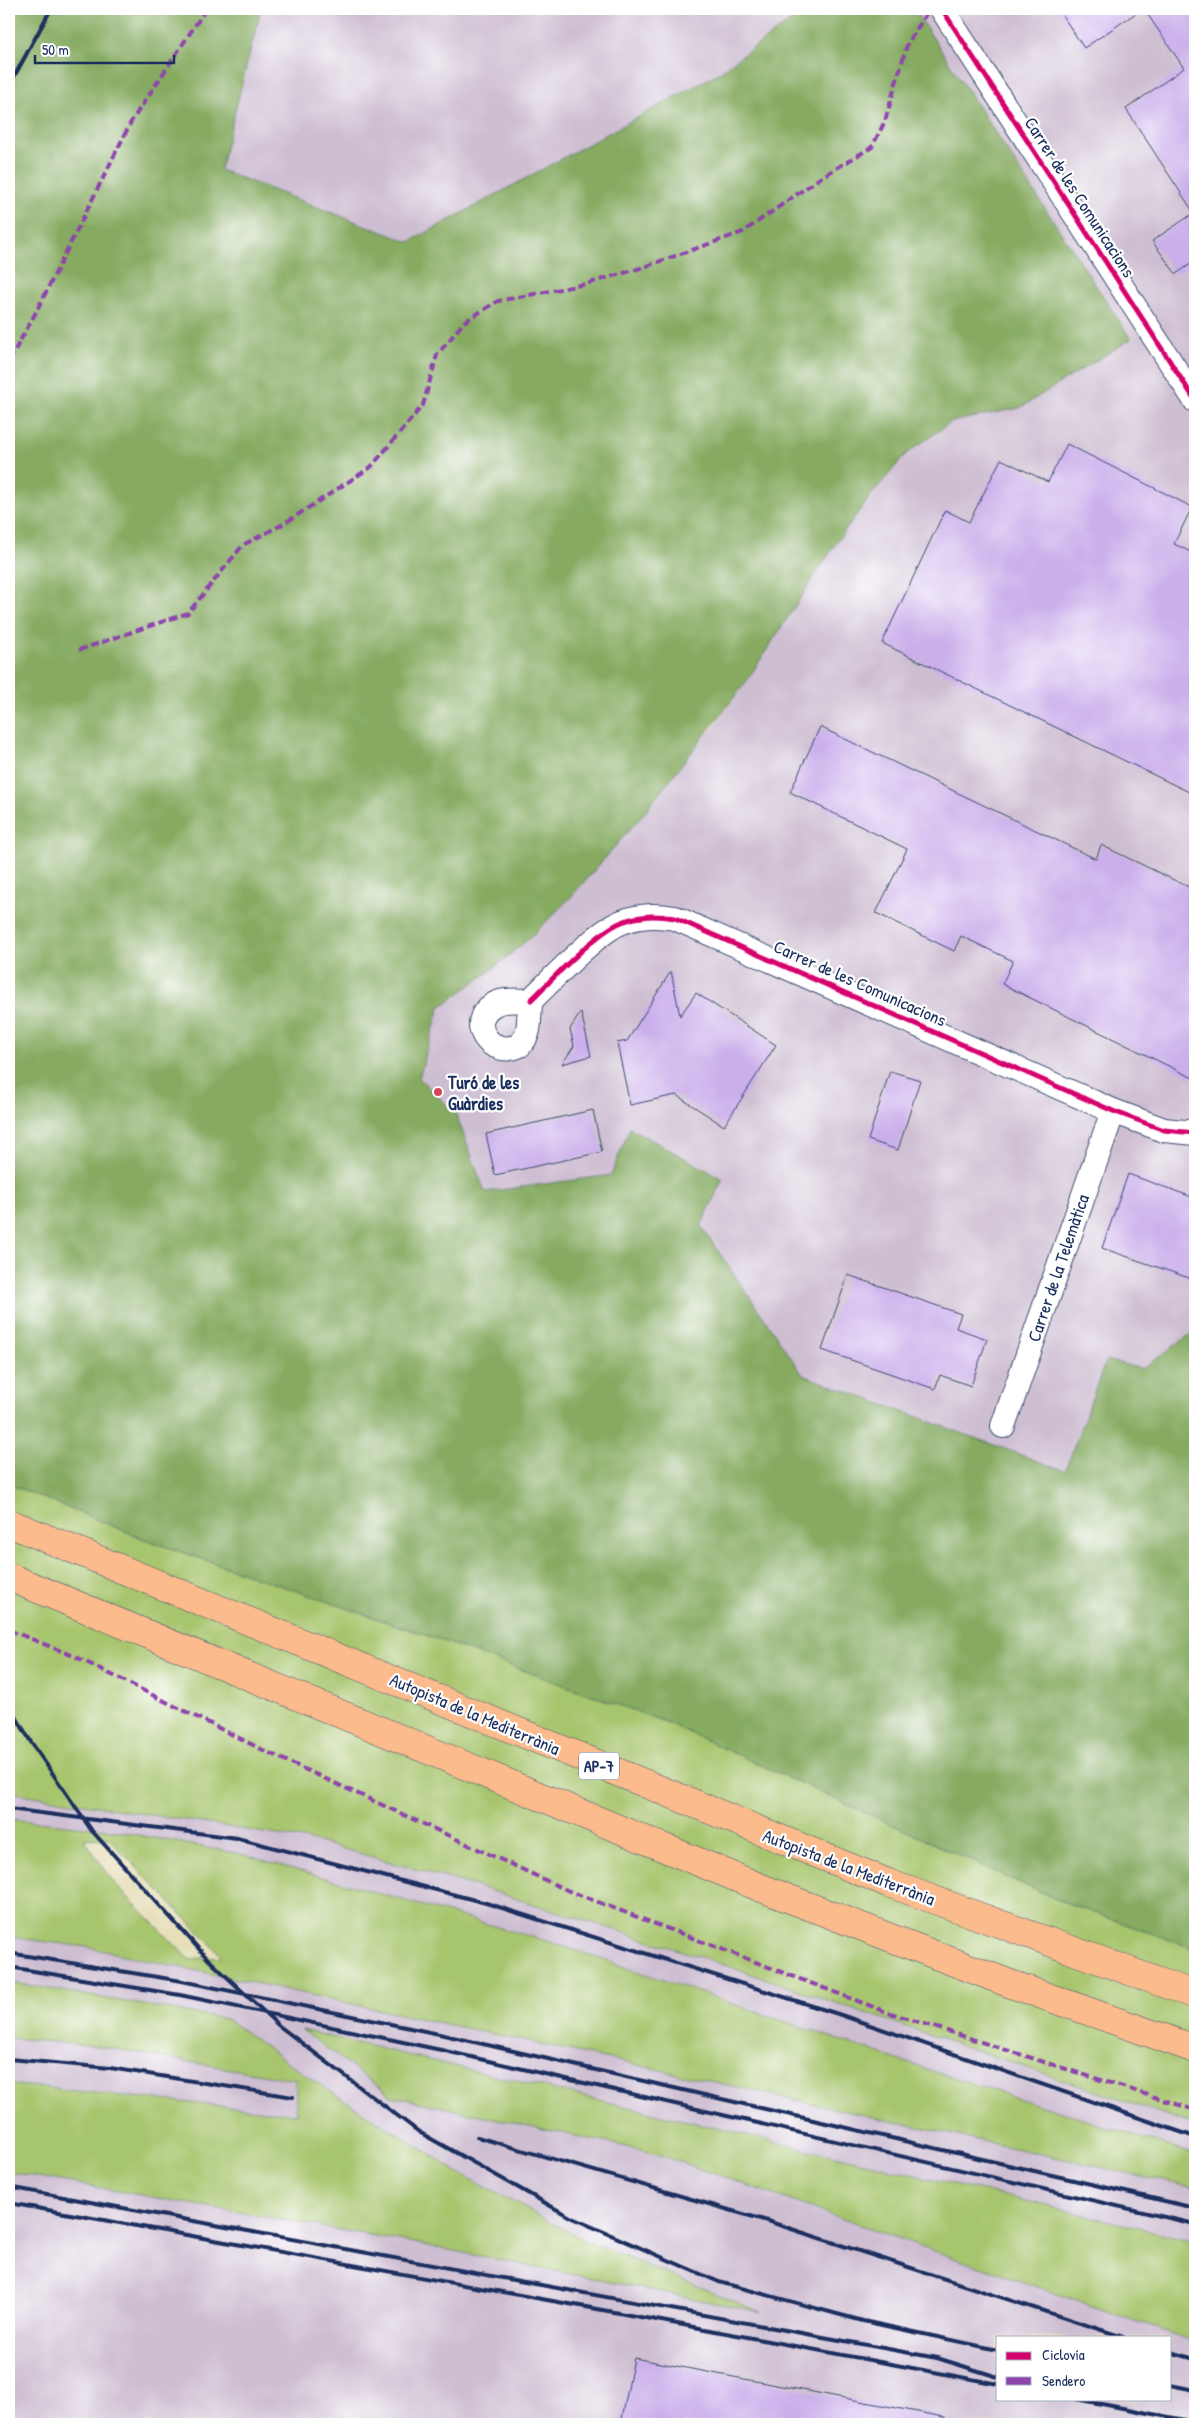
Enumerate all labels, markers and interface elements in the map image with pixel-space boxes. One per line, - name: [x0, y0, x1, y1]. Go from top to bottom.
- scale bar: [35, 32, 174, 64]
- text: 50 m: [42, 39, 69, 60]
- street label: Carrer de les Comunicacions: [1019, 112, 1141, 282]
- street label: Carrer de les Comunicacions: [770, 934, 950, 1032]
- place label: Turó de les Guàrdies: [447, 1070, 519, 1116]
- marker: Turó de les Guàrdies: [432, 1086, 444, 1098]
- street label: Carrer de la Telemàtica: [1021, 1191, 1095, 1345]
- street label: Autopista de la Mediterrània: [386, 1667, 564, 1761]
- road number: AP-7: [579, 1752, 619, 1780]
- street label: Autopista de la Mediterrània: [759, 1823, 939, 1911]
- legend: [996, 2336, 1172, 2400]
- text: Ciclovía: [1042, 2344, 1085, 2365]
- text: Sendero: [1042, 2370, 1085, 2391]

